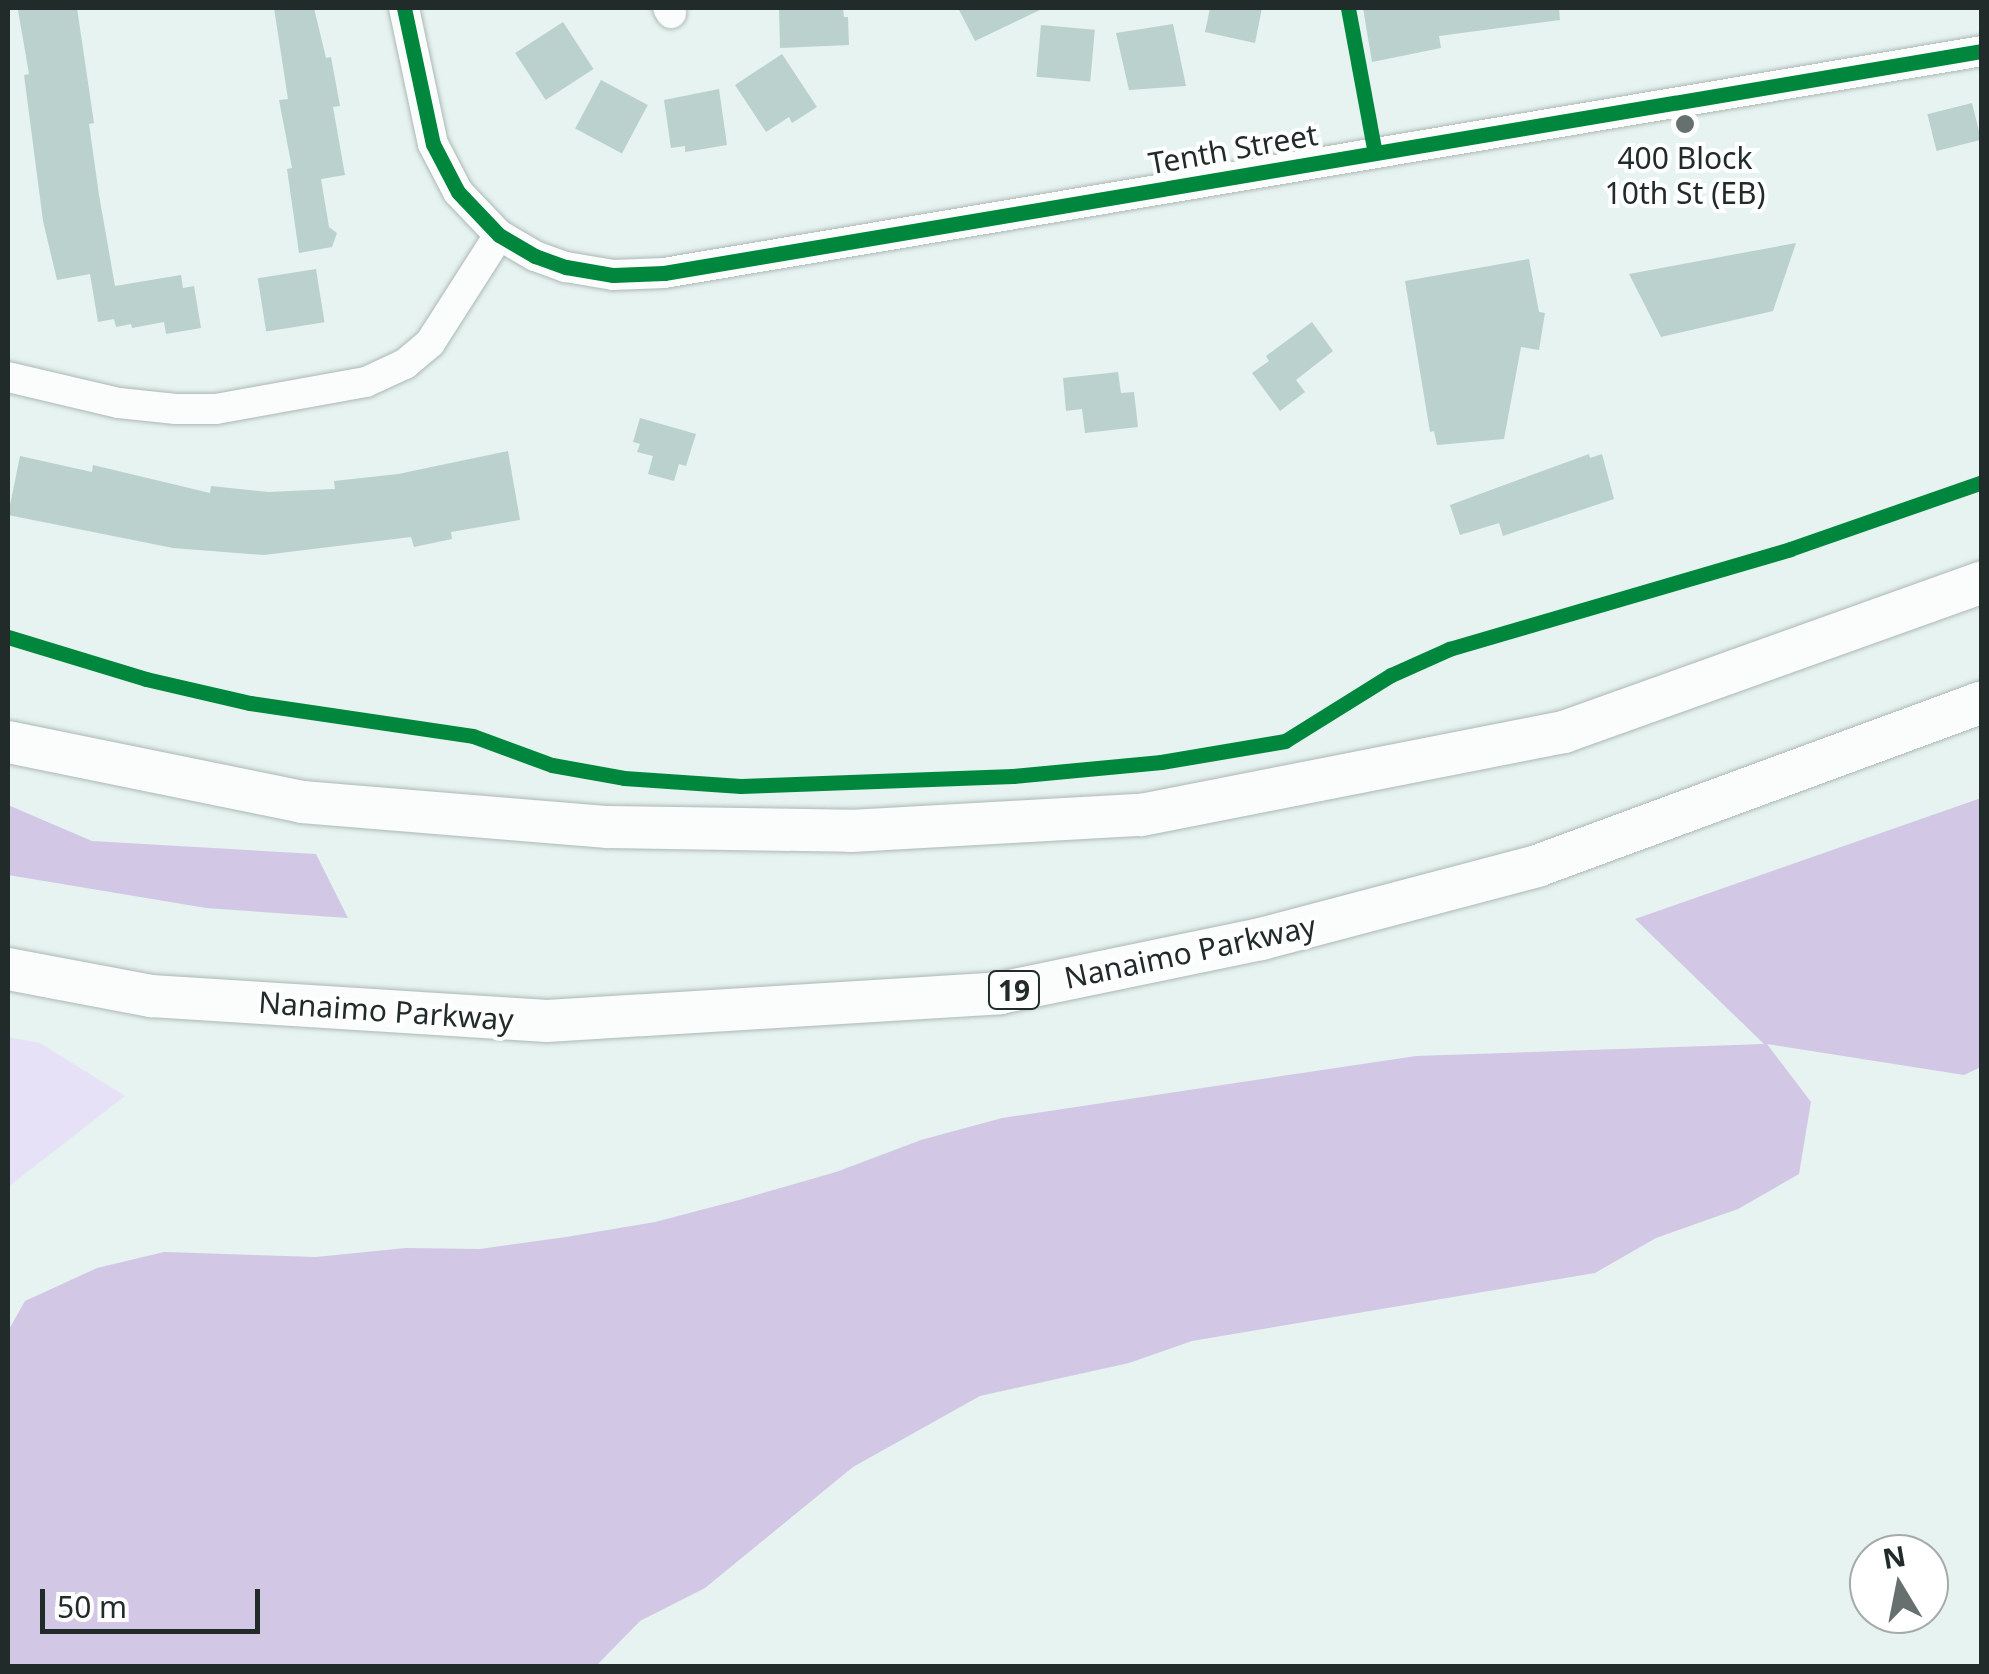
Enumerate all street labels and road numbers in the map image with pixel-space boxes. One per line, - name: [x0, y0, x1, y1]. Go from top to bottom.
- street label: Tenth Street: [1146, 116, 1320, 182]
- street label: Nanaimo Parkway: [1061, 908, 1319, 996]
- road number: 19: [986, 967, 1042, 1013]
- street label: Nanaimo Parkway: [257, 984, 515, 1038]

